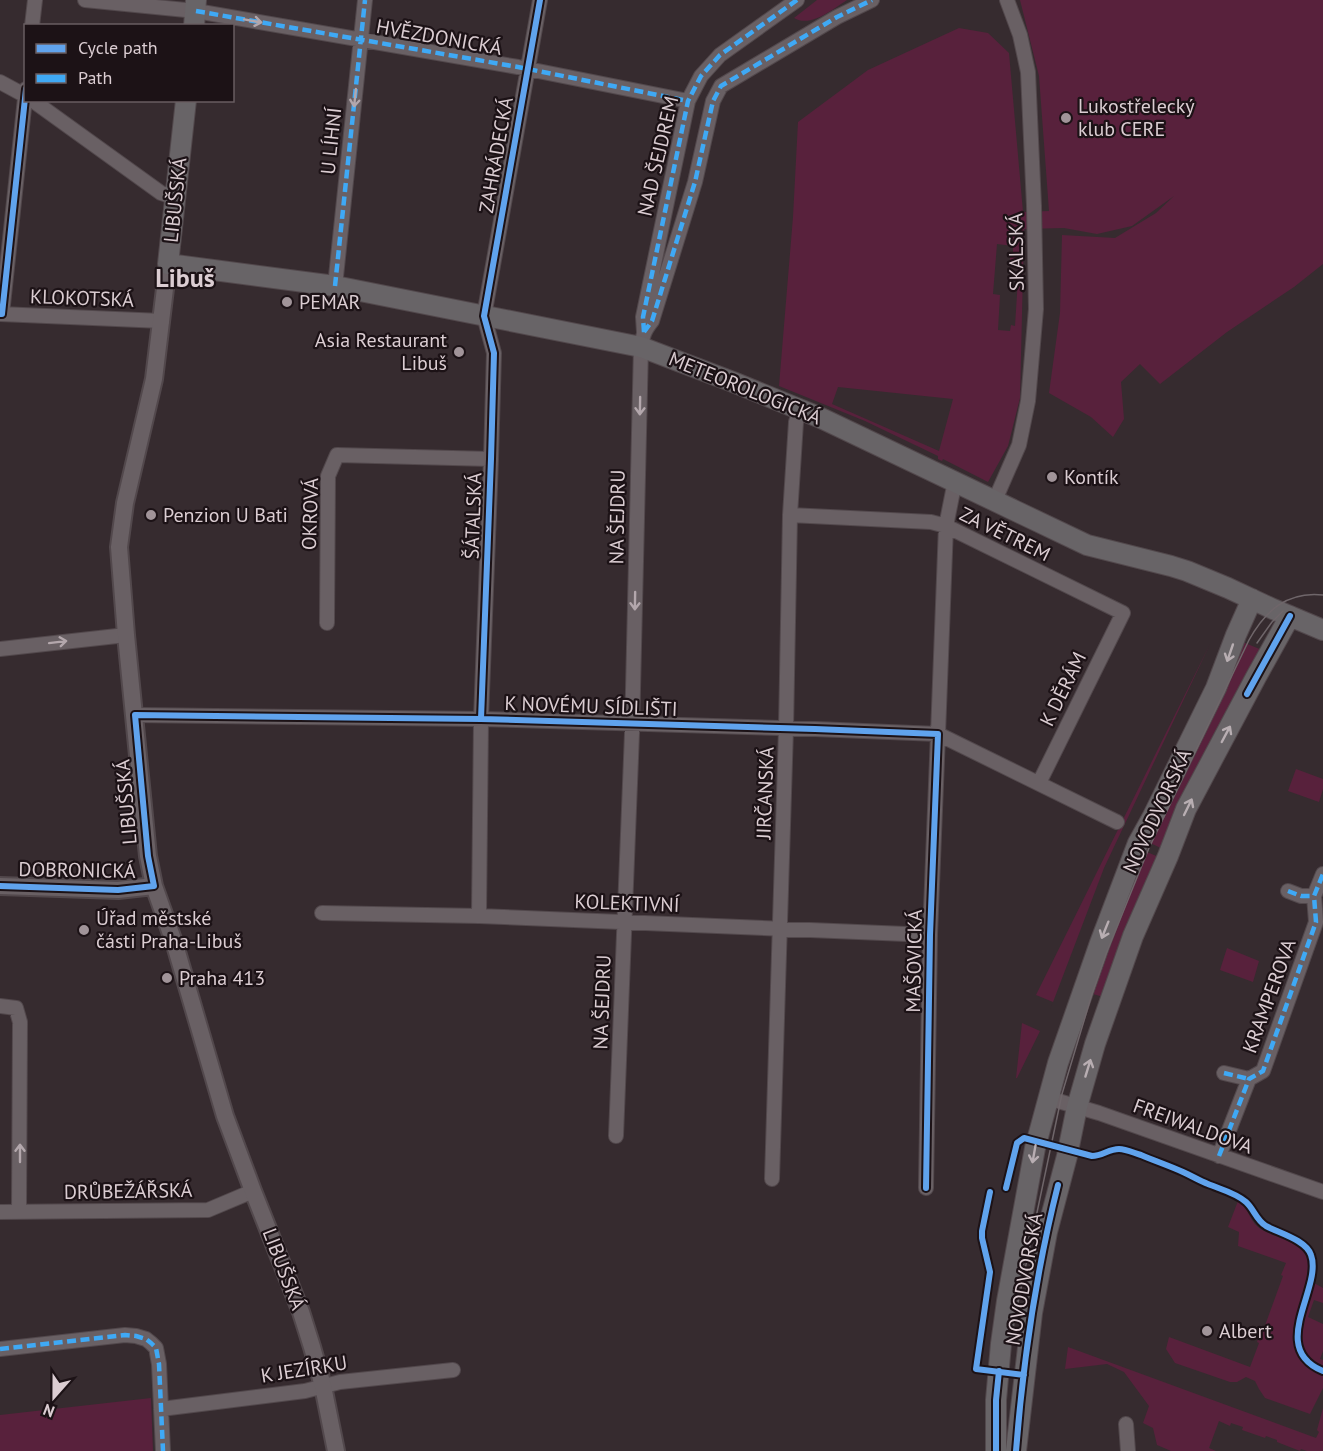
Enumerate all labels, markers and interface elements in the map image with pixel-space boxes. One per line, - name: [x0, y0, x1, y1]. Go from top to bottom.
- street label: HVĚZDONICKÁ: [374, 13, 504, 61]
- one-way arrow: [243, 16, 263, 27]
- legend: [24, 24, 234, 102]
- text: Cycle path: [78, 36, 158, 59]
- text: Path: [78, 66, 112, 89]
- one-way arrow: [349, 87, 360, 107]
- place label: Lukostřelecký klub CERE: [1078, 93, 1195, 142]
- street label: NAD ŠEJDREM: [632, 94, 684, 218]
- street label: ZAHRÁDECKÁ: [473, 95, 519, 215]
- street label: U LÍHNÍ: [315, 106, 347, 176]
- marker: Lukostřelecký klub CERE: [1059, 111, 1073, 125]
- street label: LIBUŠSKÁ: [158, 156, 192, 244]
- street label: SKALSKÁ: [1002, 212, 1030, 291]
- district label: Libuš: [155, 261, 215, 294]
- street label: KLOKOTSKÁ: [30, 283, 135, 313]
- place label: PEMAR: [299, 289, 360, 315]
- marker: PEMAR: [280, 295, 294, 309]
- place label: Asia Restaurant Libuš: [315, 327, 447, 376]
- marker: Asia Restaurant Libuš: [452, 345, 466, 359]
- street label: METEOROLOGICKÁ: [665, 346, 825, 431]
- one-way arrow: [634, 395, 645, 415]
- place label: Kontík: [1064, 464, 1119, 490]
- street label: NA ŠEJDRU: [603, 469, 631, 565]
- marker: Kontík: [1045, 470, 1059, 484]
- street label: ŠÁTALSKÁ: [458, 472, 488, 560]
- street label: OKROVÁ: [296, 477, 324, 551]
- street label: ZA VĚTREM: [955, 501, 1055, 567]
- place label: Penzion U Bati: [163, 502, 288, 528]
- marker: Penzion U Bati: [144, 508, 158, 522]
- one-way arrow: [629, 590, 641, 610]
- one-way arrow: [48, 636, 68, 647]
- one-way arrow: [1223, 644, 1234, 662]
- street label: K DĚRÁM: [1034, 648, 1092, 730]
- street label: K NOVÉMU SÍDLIŠTI: [504, 690, 678, 722]
- one-way arrow: [1221, 725, 1232, 743]
- street label: NOVODVORSKÁ: [1117, 744, 1197, 877]
- street label: JIRČANSKÁ: [750, 746, 780, 841]
- street label: LIBUŠSKÁ: [109, 758, 143, 846]
- one-way arrow: [1182, 798, 1194, 816]
- street label: DOBRONICKÁ: [18, 856, 136, 884]
- street label: KOLEKTIVNÍ: [574, 888, 680, 918]
- place label: Úřad městské části Praha-Libuš: [96, 905, 242, 954]
- street label: MAŠOVICKÁ: [900, 909, 928, 1013]
- one-way arrow: [1099, 920, 1110, 939]
- marker: Úřad městské části Praha-Libuš: [77, 923, 91, 937]
- street label: KRAMPEROVA: [1236, 935, 1302, 1057]
- street label: NA ŠEJDRU: [587, 954, 617, 1050]
- place label: Praha 413: [179, 965, 265, 991]
- marker: Praha 413: [160, 971, 174, 985]
- one-way arrow: [1083, 1059, 1094, 1078]
- street label: FREIWALDOVA: [1130, 1092, 1257, 1160]
- one-way arrow: [14, 1143, 26, 1163]
- one-way arrow: [1028, 1144, 1039, 1164]
- street label: DRŮBEŽÁŘSKÁ: [64, 1177, 193, 1205]
- street label: NOVODVORSKÁ: [1000, 1210, 1048, 1347]
- street label: LIBUŠSKÁ: [257, 1224, 312, 1314]
- place label: Albert: [1219, 1318, 1272, 1344]
- marker: Albert: [1200, 1324, 1214, 1338]
- street label: K JEZÍRKU: [259, 1349, 349, 1389]
- north arrow: [24, 1367, 84, 1427]
- text: N: [40, 1400, 57, 1422]

